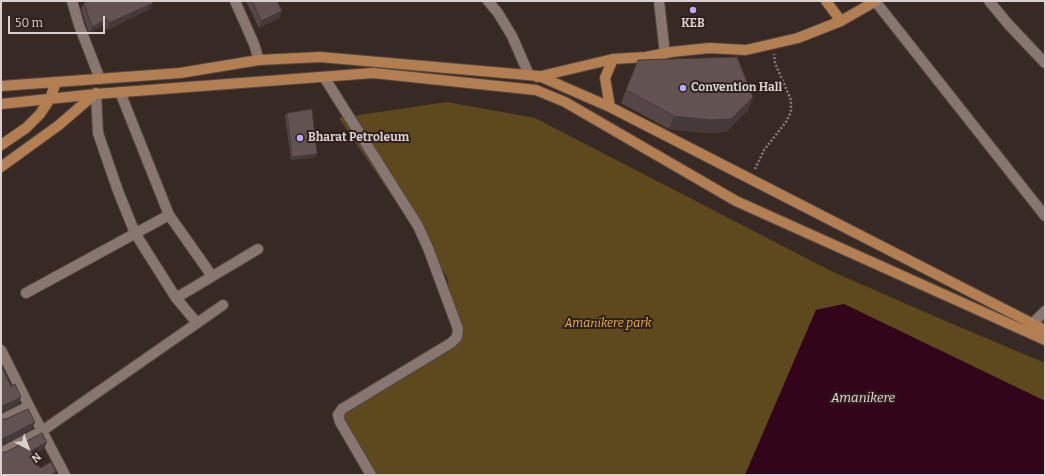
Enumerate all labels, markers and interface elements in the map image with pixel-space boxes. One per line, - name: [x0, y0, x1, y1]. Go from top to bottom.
- marker: KEB: [688, 5, 698, 15]
- scale bar: [10, 8, 107, 34]
- text: 50 m: [15, 16, 43, 30]
- place label: KEB: [681, 17, 705, 31]
- place label: Convention Hall: [691, 81, 782, 95]
- marker: Convention Hall: [678, 83, 688, 93]
- place label: Bharat Petroleum: [308, 131, 409, 145]
- marker: Bharat Petroleum: [295, 133, 305, 143]
- park label: Amanikere park: [564, 317, 652, 331]
- water label: Amanikere: [831, 390, 895, 406]
- north arrow: [8, 428, 48, 468]
- text: N: [29, 450, 44, 465]

